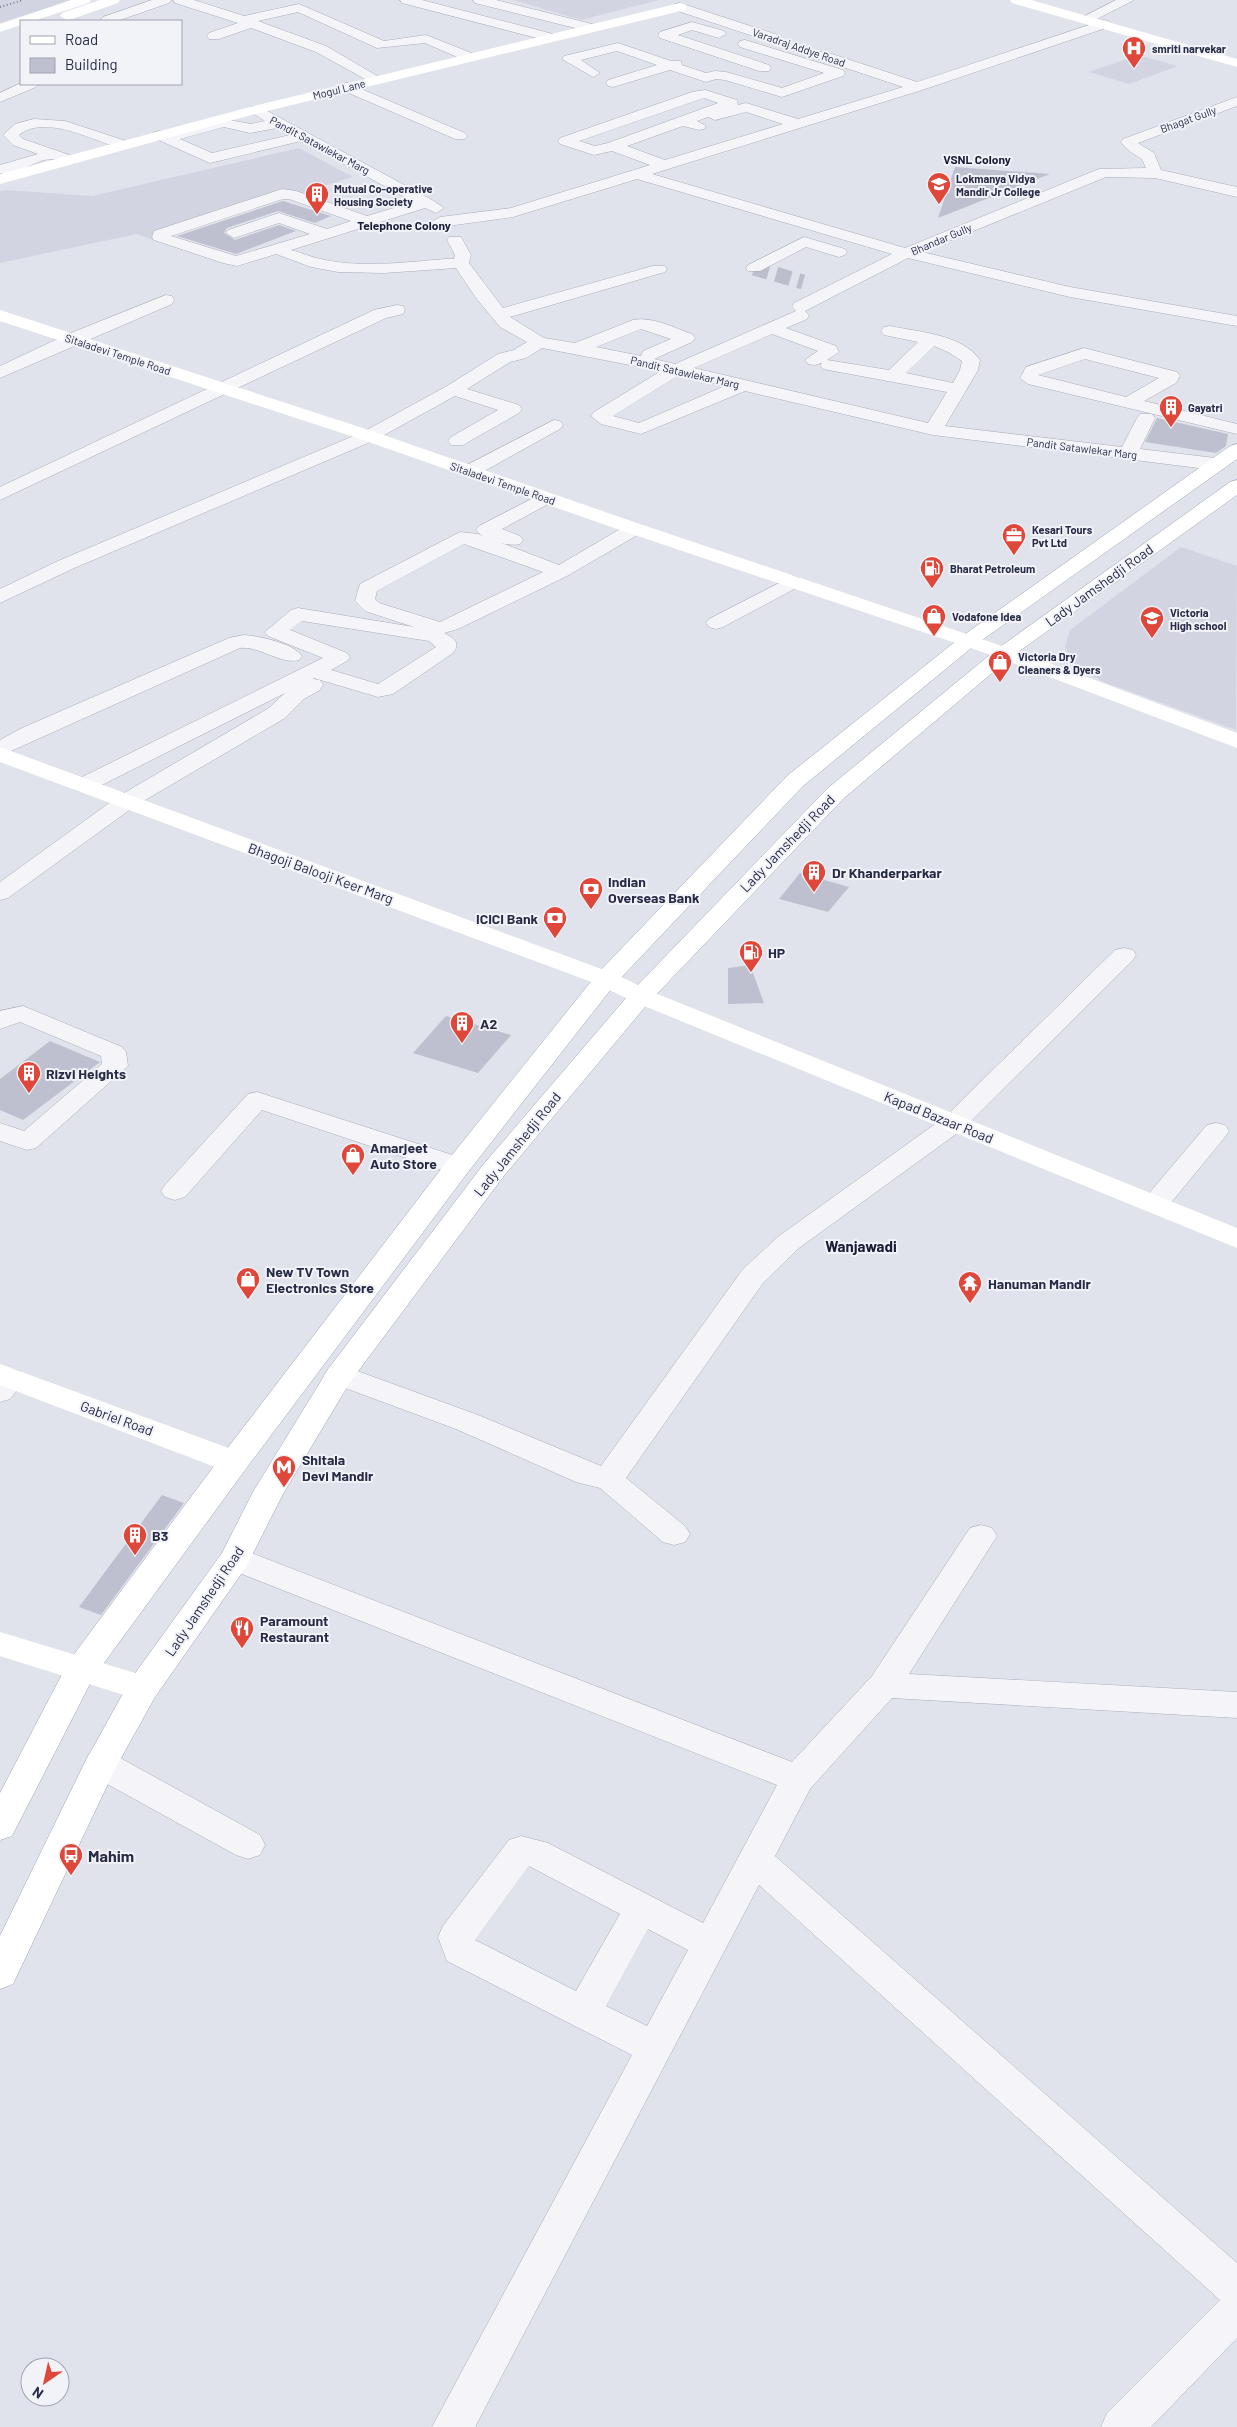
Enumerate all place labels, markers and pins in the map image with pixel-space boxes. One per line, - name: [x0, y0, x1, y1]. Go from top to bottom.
- hospital icon: smriti narvekar: [1121, 35, 1147, 69]
- place label: smriti narvekar: [1152, 42, 1227, 55]
- school or university icon: Lokmanya Vidya Mandir Jr College: [926, 171, 952, 205]
- place label: Lokmanya Vidya Mandir Jr College: [956, 172, 1040, 198]
- building icon: Mutual Co-operative Housing Society: [304, 181, 330, 215]
- place label: Mutual Co-operative Housing Society: [334, 182, 433, 208]
- building icon: Gayatri: [1158, 394, 1184, 428]
- place label: Gayatri: [1188, 401, 1223, 414]
- office icon: Kesari Tours Pvt Ltd: [1001, 522, 1027, 556]
- place label: Kesari Tours Pvt Ltd: [1032, 523, 1093, 549]
- fuel station icon: Bharat Petroleum: [919, 555, 945, 589]
- place label: Bharat Petroleum: [950, 562, 1035, 575]
- shop icon: Vodafone Idea: [921, 603, 947, 637]
- school or university icon: Victoria High school: [1139, 605, 1165, 639]
- place label: Victoria High school: [1170, 606, 1227, 632]
- place label: Vodafone Idea: [952, 610, 1022, 623]
- shop icon: Victoria Dry Cleaners & Dyers: [987, 649, 1013, 683]
- place label: Victoria Dry Cleaners & Dyers: [1018, 650, 1101, 676]
- building icon: Dr Khanderparkar: [801, 859, 827, 893]
- place label: Dr Khanderparkar: [832, 864, 942, 881]
- place label: Indian Overseas Bank: [608, 873, 700, 906]
- bank icon: Indian Overseas Bank: [578, 876, 604, 910]
- bank icon: ICICI Bank: [542, 905, 568, 939]
- place label: ICICI Bank: [476, 910, 539, 927]
- fuel station icon: HP: [738, 939, 764, 973]
- place label: HP: [768, 944, 785, 961]
- building icon: A2: [449, 1010, 475, 1044]
- place label: A2: [480, 1015, 497, 1032]
- building icon: Rizvi Heights: [16, 1060, 42, 1094]
- place label: Rizvi Heights: [46, 1065, 126, 1082]
- place label: Amarjeet Auto Store: [370, 1139, 437, 1172]
- shop icon: Amarjeet Auto Store: [340, 1142, 366, 1176]
- place label: New TV Town Electronics Store: [266, 1263, 374, 1296]
- shop icon: New TV Town Electronics Store: [235, 1266, 261, 1300]
- temple icon: Hanuman Mandir: [957, 1270, 983, 1304]
- place label: Hanuman Mandir: [988, 1275, 1092, 1292]
- place label: Shitala Devi Mandir: [302, 1451, 374, 1484]
- metro station icon: Shitala Devi Mandir: [271, 1454, 297, 1488]
- building icon: B3: [122, 1522, 148, 1556]
- place label: B3: [152, 1527, 168, 1544]
- place label: Paramount Restaurant: [260, 1612, 329, 1645]
- restaurant icon: Paramount Restaurant: [229, 1615, 255, 1649]
- bus stop icon: Mahim: [58, 1842, 84, 1876]
- place label: Mahim: [88, 1846, 134, 1865]

